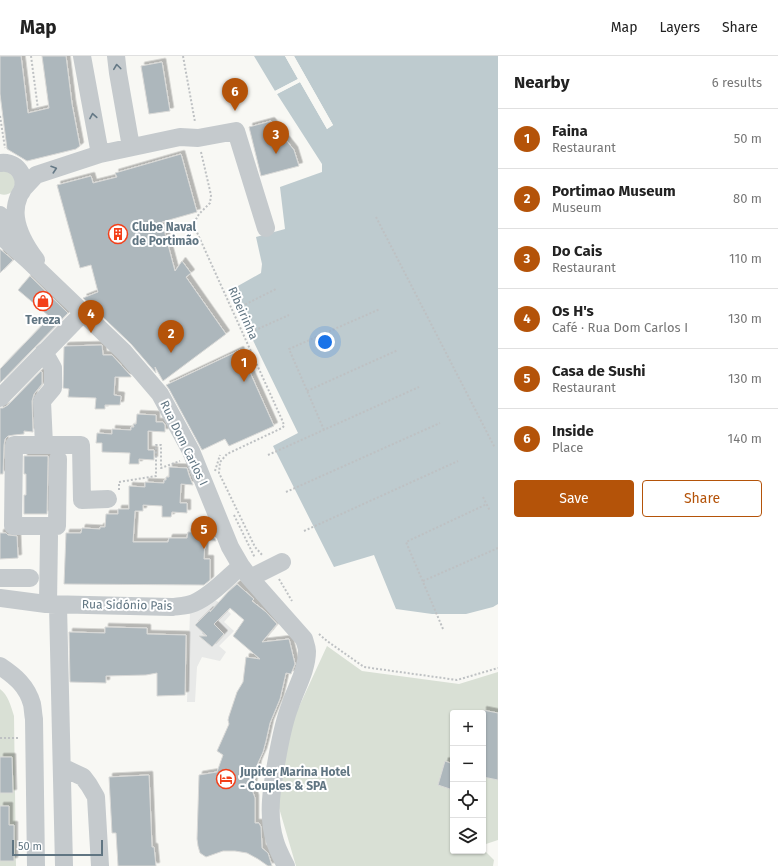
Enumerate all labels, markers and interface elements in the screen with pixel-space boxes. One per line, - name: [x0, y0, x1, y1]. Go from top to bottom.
- text: Map: [20, 16, 57, 39]
- text: Map: [611, 19, 637, 36]
- text: Layers: [659, 19, 700, 36]
- text: Share: [722, 19, 758, 36]
- one-way arrow: [113, 64, 122, 70]
- text: Nearby: [514, 72, 569, 93]
- text: 6 results: [712, 75, 762, 90]
- pin: 6: [222, 78, 248, 111]
- one-way arrow: [89, 112, 98, 119]
- pin: 3: [263, 121, 289, 154]
- text: Faina: [552, 122, 588, 140]
- text: 1: [524, 131, 530, 146]
- text: 50 m: [734, 131, 762, 146]
- text: Restaurant: [552, 140, 616, 155]
- one-way arrow: [50, 165, 57, 174]
- text: Portimao Museum: [552, 182, 676, 200]
- text: 2: [524, 191, 530, 206]
- text: 80 m: [733, 191, 762, 206]
- text: Museum: [552, 200, 602, 215]
- place label: Clube Naval de Portimão: [132, 220, 199, 248]
- building icon: Clube Naval de Portimão: [107, 223, 129, 245]
- text: Do Cais: [552, 242, 602, 260]
- text: 3: [524, 251, 530, 266]
- text: 110 m: [729, 251, 762, 266]
- text: Restaurant: [552, 260, 616, 275]
- street label: Ribeirinha: [225, 284, 261, 342]
- shop icon: Tereza: [32, 290, 54, 312]
- pin: 4: [78, 300, 104, 333]
- text: Os H's: [552, 302, 594, 320]
- text: 4: [523, 311, 531, 326]
- text: 130 m: [728, 311, 762, 326]
- place label: Tereza: [25, 313, 61, 327]
- pin: 2: [158, 320, 184, 353]
- text: Café · Rua Dom Carlos I: [552, 320, 688, 335]
- your location: [315, 332, 335, 352]
- pin: 1: [231, 349, 257, 382]
- text: Casa de Sushi: [552, 362, 646, 380]
- text: 5: [524, 371, 530, 386]
- text: 130 m: [728, 371, 762, 386]
- text: Restaurant: [552, 380, 616, 395]
- street label: Rua Dom Carlos I: [157, 398, 211, 488]
- text: Inside: [552, 422, 594, 440]
- text: 6: [523, 431, 531, 446]
- text: 140 m: [728, 431, 762, 446]
- text: Place: [552, 440, 583, 455]
- button: Save: [514, 480, 634, 517]
- button: Share: [642, 480, 762, 517]
- pin: 5: [191, 516, 217, 549]
- street label: Rua Sidónio Pais: [82, 597, 173, 613]
- map controls: [450, 710, 486, 854]
- button: +: [450, 710, 486, 746]
- button: −: [450, 746, 486, 782]
- place label: Jupiter Marina Hotel - Couples & SPA: [239, 765, 351, 793]
- hotel icon: Jupiter Marina Hotel - Couples & SPA: [215, 768, 237, 790]
- button: locate: [450, 782, 486, 818]
- button: layers: [450, 818, 486, 854]
- scale bar: [12, 838, 103, 857]
- text: 50 m: [18, 840, 42, 853]

